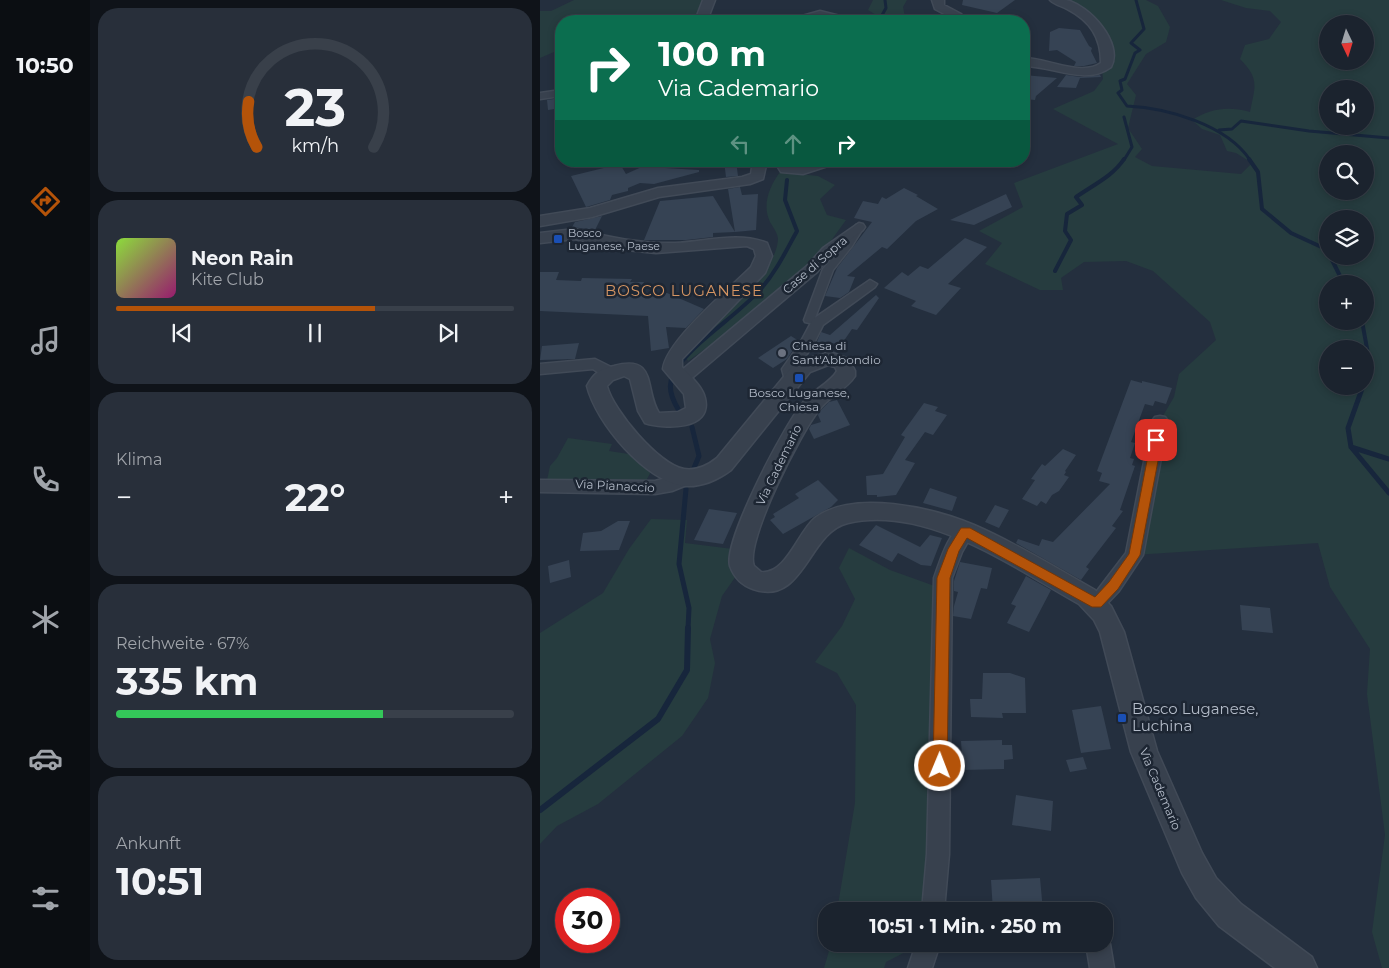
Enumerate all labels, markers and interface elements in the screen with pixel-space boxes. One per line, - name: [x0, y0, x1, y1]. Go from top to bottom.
- north arrow: [1319, 15, 1374, 70]
- map controls: [1319, 15, 1374, 395]
- text: 100 m: [658, 32, 766, 75]
- icon: right: [575, 35, 640, 100]
- text: 10:50: [16, 52, 74, 79]
- text: Via Cademario: [658, 75, 819, 102]
- text: 23: [284, 76, 346, 139]
- button: sound: [1319, 80, 1374, 135]
- icon: left: [726, 130, 754, 158]
- icon: ahead: [779, 130, 807, 158]
- icon: right: [832, 130, 860, 158]
- text: km/h: [291, 135, 339, 156]
- button: search: [1319, 145, 1374, 200]
- icon: directions: [28, 184, 63, 219]
- button: layers: [1319, 210, 1374, 265]
- place label: Bosco Luganese, Paese: [568, 226, 660, 253]
- street label: Case di Sopra: [779, 232, 850, 297]
- marker: Bosco Luganese, Paese: [552, 233, 564, 245]
- text: Neon Rain: [191, 247, 294, 270]
- text: Kite Club: [191, 270, 264, 289]
- button: +: [1319, 275, 1374, 330]
- district label: BOSCO LUGANESE: [605, 281, 763, 300]
- icon: previous: [168, 319, 196, 347]
- icon: pause: [301, 319, 329, 347]
- icon: next: [434, 319, 462, 347]
- icon: music: [28, 323, 63, 358]
- place label: Chiesa di Sant'Abbondio: [792, 338, 881, 367]
- button: −: [1319, 340, 1374, 395]
- marker: Chiesa di Sant'Abbondio: [776, 347, 788, 359]
- marker: Bosco Luganese, Chiesa: [793, 372, 805, 384]
- place label: Bosco Luganese, Chiesa: [748, 385, 850, 414]
- pin: [1135, 419, 1177, 461]
- street label: Via Cademario: [753, 422, 805, 508]
- icon: arrive: [1142, 426, 1170, 454]
- text: Klima: [116, 450, 162, 469]
- icon: phone: [28, 462, 63, 497]
- text: 22°: [285, 474, 345, 521]
- street label: Via Pianaccio: [575, 476, 655, 495]
- text: −: [116, 480, 132, 514]
- text: +: [498, 480, 514, 514]
- icon: climate: [28, 602, 63, 637]
- text: Reichweite · 67%: [116, 634, 249, 653]
- text: 335 km: [116, 658, 258, 705]
- place label: Bosco Luganese, Luchina: [1132, 699, 1258, 735]
- marker: Bosco Luganese, Luchina: [1116, 712, 1128, 724]
- position arrow: [913, 739, 965, 791]
- icon: car: [28, 741, 63, 776]
- street label: Via Cademario: [1136, 745, 1185, 832]
- text: Ankunft: [116, 834, 181, 853]
- text: 10:51: [116, 858, 204, 905]
- icon: filters: [28, 881, 63, 916]
- speed limit sign: 30: [555, 888, 620, 953]
- text: 10:51 · 1 Min. · 250 m: [869, 915, 1062, 938]

